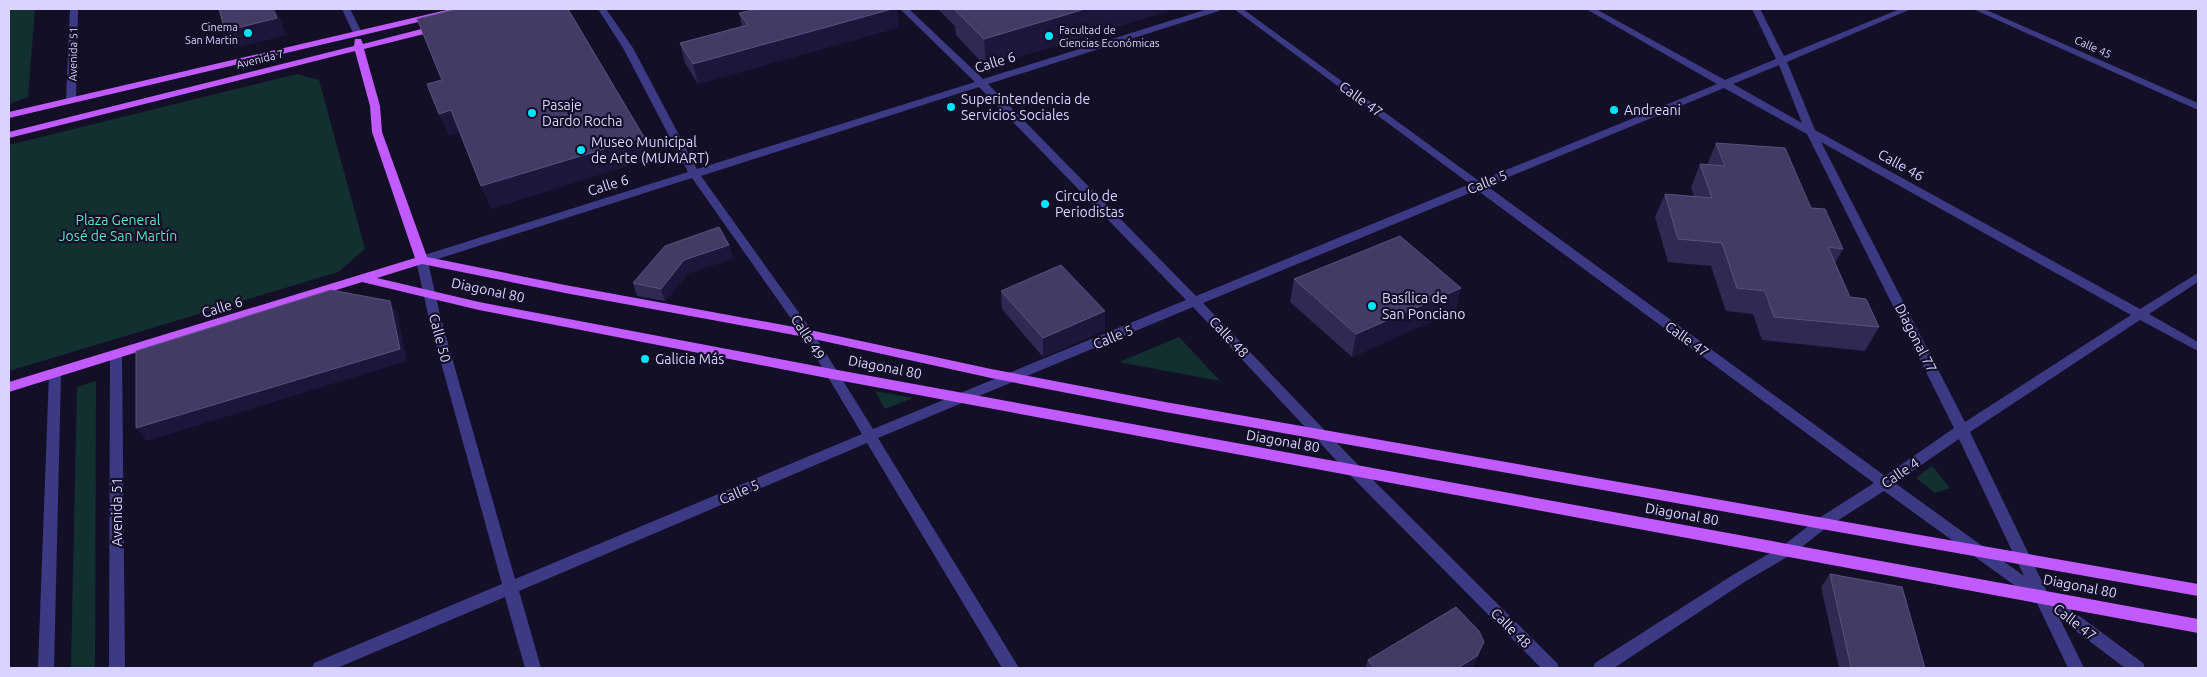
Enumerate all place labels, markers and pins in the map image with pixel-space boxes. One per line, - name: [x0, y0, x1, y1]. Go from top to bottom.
- place label: Cinema San Martin: [185, 21, 238, 46]
- place label: Facultad de Ciencias Económicas: [1059, 24, 1160, 49]
- marker: Cinema San Martin: [242, 27, 254, 39]
- marker: Facultad de Ciencias Económicas: [1043, 30, 1055, 42]
- place label: Superintendencia de Servicios Sociales: [961, 91, 1090, 123]
- place label: Pasaje Dardo Rocha: [542, 97, 623, 129]
- marker: Superintendencia de Servicios Sociales: [945, 101, 957, 113]
- place label: Andreani: [1624, 102, 1681, 118]
- marker: Andreani: [1608, 104, 1620, 116]
- marker: Pasaje Dardo Rocha: [526, 107, 538, 119]
- place label: Museo Municipal de Arte (MUMART): [591, 134, 709, 166]
- marker: Museo Municipal de Arte (MUMART): [575, 144, 587, 156]
- place label: Circulo de Periodistas: [1055, 188, 1124, 220]
- marker: Circulo de Periodistas: [1039, 198, 1051, 210]
- place label: Basílica de San Ponciano: [1382, 290, 1465, 322]
- marker: Basílica de San Ponciano: [1366, 300, 1378, 312]
- place label: Galicia Más: [655, 351, 724, 367]
- marker: Galicia Más: [639, 353, 651, 365]

